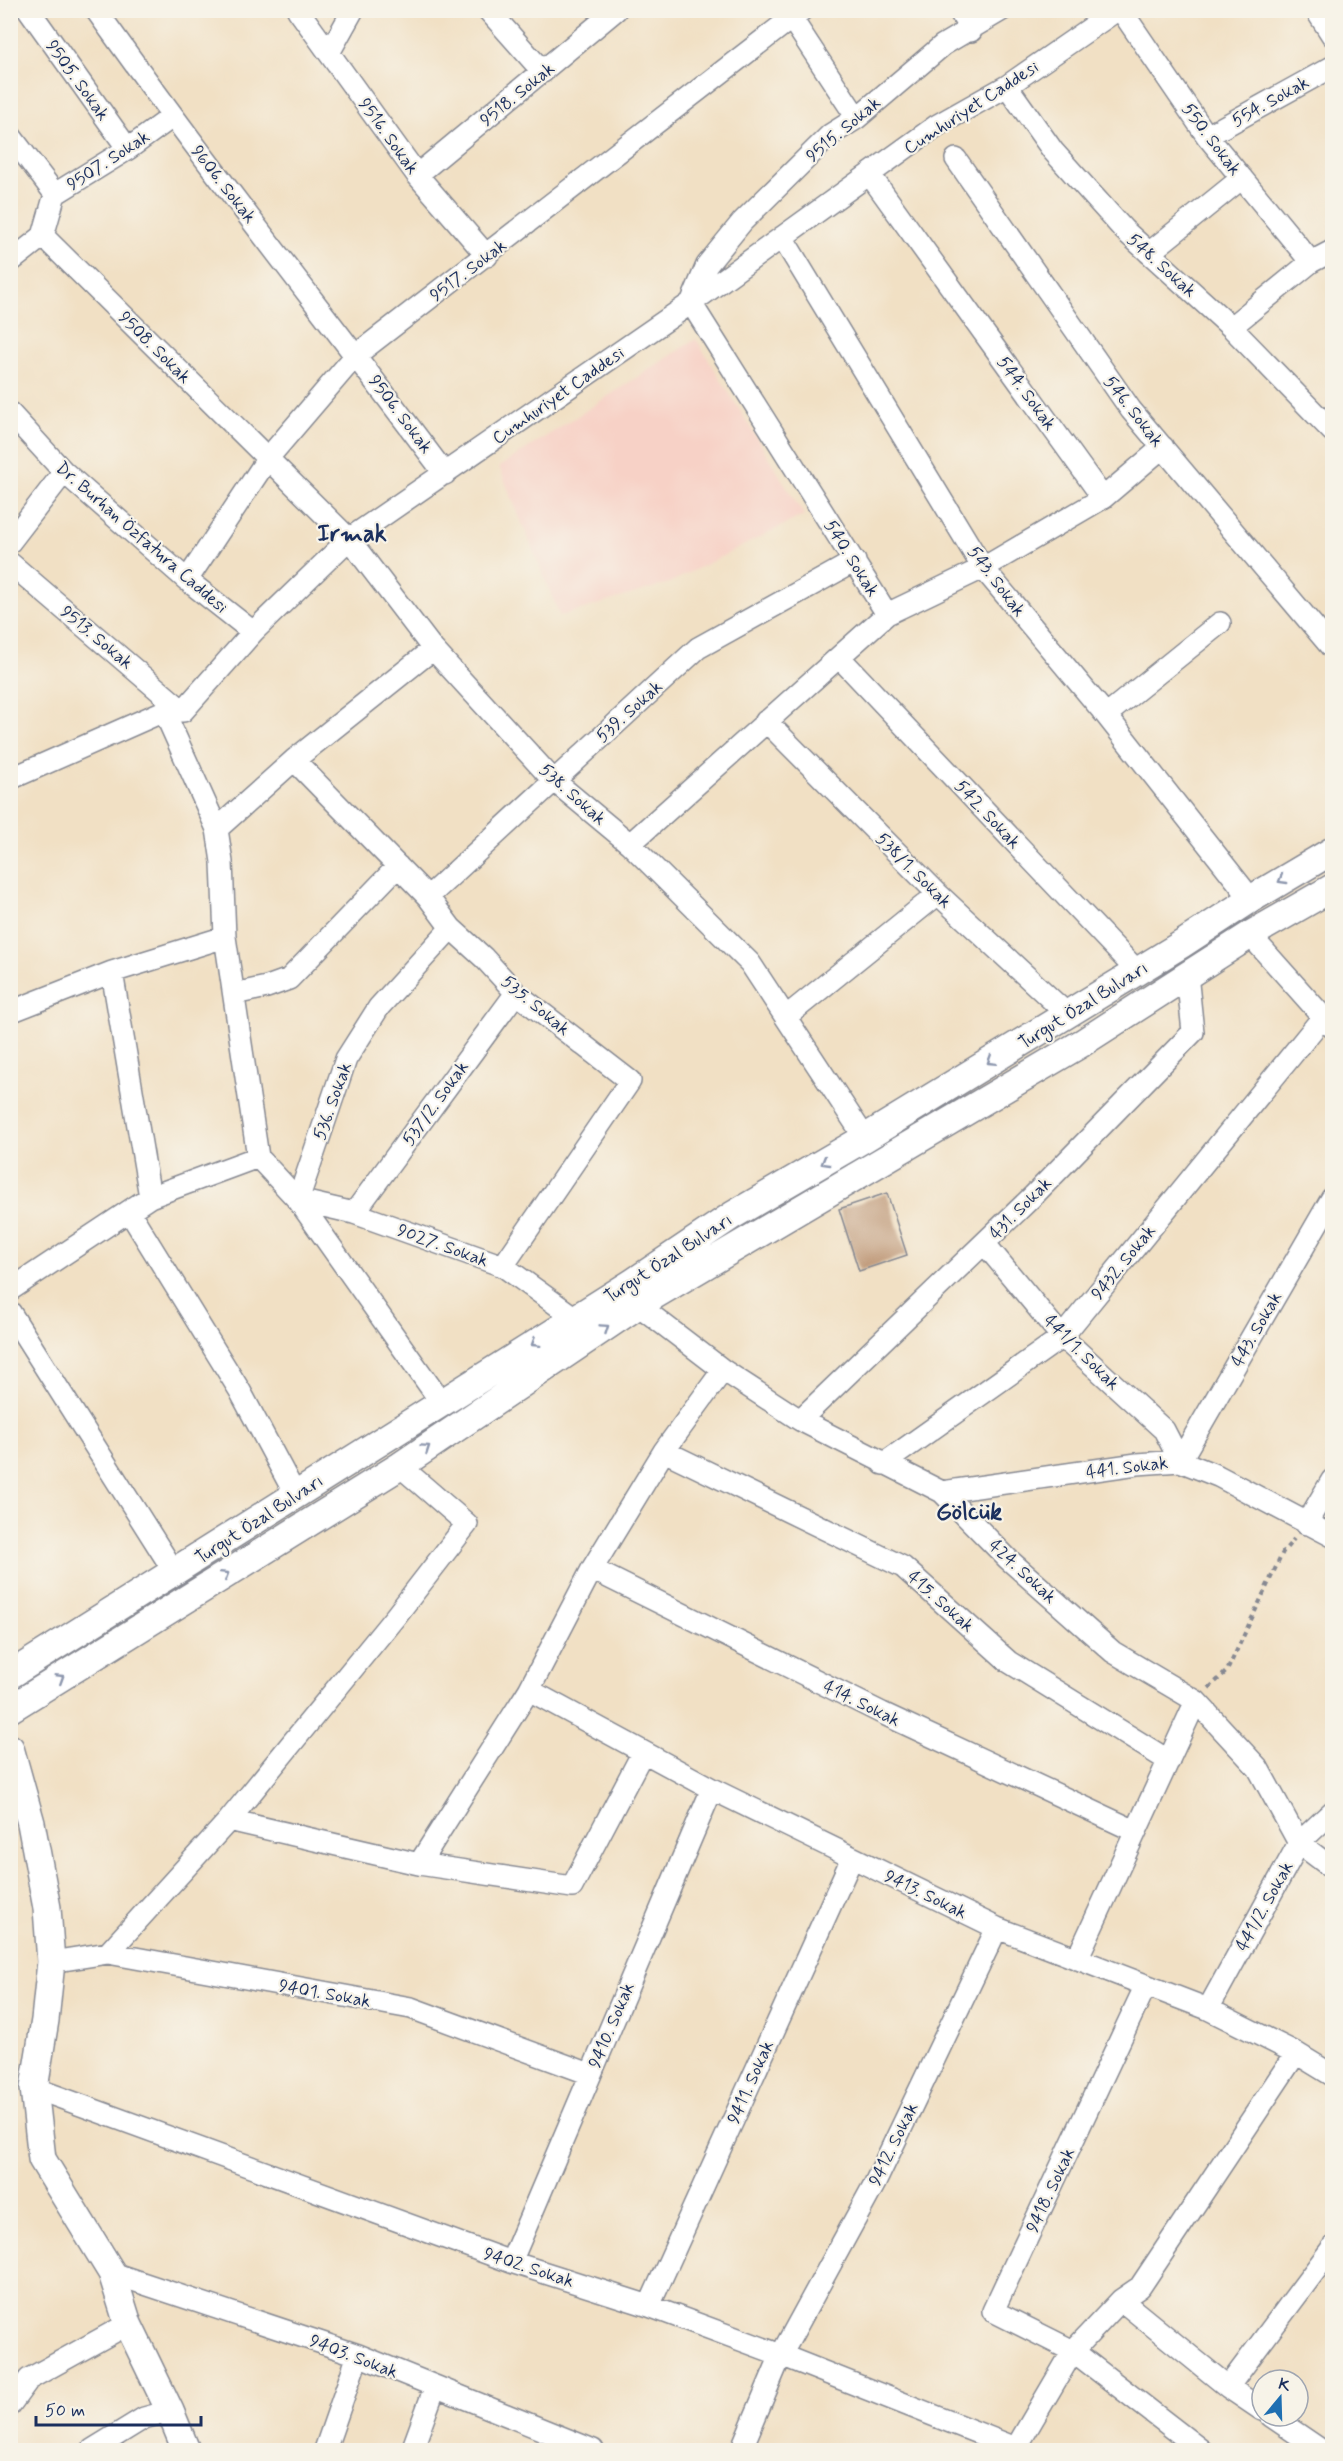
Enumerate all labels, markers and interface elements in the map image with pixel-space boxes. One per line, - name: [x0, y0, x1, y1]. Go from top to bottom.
- street label: 9505. Sokak: [40, 35, 115, 126]
- street label: Cumhuriyet Caddesi: [900, 55, 1044, 160]
- street label: 9518. Sokak: [475, 57, 560, 132]
- street label: 554. Sokak: [1227, 71, 1314, 133]
- street label: 9515. Sokak: [801, 91, 886, 168]
- street label: 9516. Sokak: [352, 94, 424, 180]
- street label: 550. Sokak: [1176, 98, 1247, 181]
- street label: 9507. Sokak: [62, 125, 155, 197]
- street label: 9606. Sokak: [185, 141, 261, 229]
- street label: 548. Sokak: [1121, 228, 1201, 303]
- street label: 9517. Sokak: [425, 234, 512, 308]
- street label: 9508. Sokak: [113, 306, 196, 389]
- street label: Cumhuriyet Caddesi: [488, 341, 629, 450]
- street label: 544. Sokak: [991, 352, 1061, 436]
- street label: 9506. Sokak: [363, 370, 438, 459]
- street label: 546. Sokak: [1098, 371, 1169, 452]
- street label: Dr. Burhan Özfatura Caddesi: [50, 456, 232, 619]
- street label: 540. Sokak: [818, 515, 884, 602]
- district label: Irmak: [317, 519, 387, 550]
- street label: 543. Sokak: [962, 541, 1031, 622]
- street label: 9513. Sokak: [55, 600, 138, 675]
- street label: 539. Sokak: [591, 675, 668, 748]
- street label: 538. Sokak: [534, 758, 611, 831]
- street label: 542. Sokak: [949, 775, 1026, 855]
- street label: 538/1. Sokak: [870, 828, 957, 914]
- one-way arrow: [1278, 873, 1288, 885]
- street label: Turgut Özal Bulvarı: [1014, 956, 1153, 1056]
- street label: 535. Sokak: [496, 970, 575, 1042]
- one-way arrow: [987, 1053, 998, 1064]
- street label: 537/2. Sokak: [397, 1056, 475, 1151]
- street label: 536. Sokak: [308, 1059, 358, 1144]
- one-way arrow: [821, 1154, 831, 1166]
- street label: 431. Sokak: [984, 1172, 1057, 1245]
- street label: Turgut Özal Bulvarı: [600, 1208, 738, 1310]
- street label: 9027. Sokak: [394, 1218, 491, 1273]
- street label: 9432. Sokak: [1086, 1220, 1161, 1305]
- street label: 443. Sokak: [1226, 1288, 1288, 1371]
- street label: 441/1. Sokak: [1038, 1309, 1125, 1396]
- one-way arrow: [599, 1323, 609, 1335]
- one-way arrow: [531, 1336, 541, 1348]
- one-way arrow: [419, 1444, 430, 1455]
- street label: 441. Sokak: [1085, 1451, 1170, 1485]
- street label: Turgut Özal Bulvarı: [191, 1469, 329, 1571]
- district label: Gölcük: [936, 1497, 1002, 1528]
- street label: 424. Sokak: [983, 1534, 1062, 1609]
- street label: 415. Sokak: [902, 1565, 979, 1638]
- one-way arrow: [219, 1571, 230, 1582]
- one-way arrow: [54, 1674, 64, 1686]
- street label: 414. Sokak: [819, 1675, 904, 1733]
- street label: 441/2. Sokak: [1230, 1857, 1299, 1956]
- street label: 9413. Sokak: [880, 1865, 971, 1925]
- street label: 9401. Sokak: [277, 1974, 373, 2014]
- street label: 9410. Sokak: [583, 1979, 641, 2072]
- street label: 9411. Sokak: [722, 2037, 780, 2128]
- street label: 9412. Sokak: [863, 2099, 924, 2190]
- street label: 9418. Sokak: [1021, 2144, 1081, 2237]
- street label: 9402. Sokak: [480, 2242, 577, 2294]
- street label: 9403. Sokak: [306, 2329, 401, 2385]
- north arrow: [1250, 2368, 1310, 2428]
- text: K: [1276, 2373, 1294, 2397]
- scale bar: [36, 2389, 201, 2427]
- text: 50 m: [45, 2399, 85, 2423]

